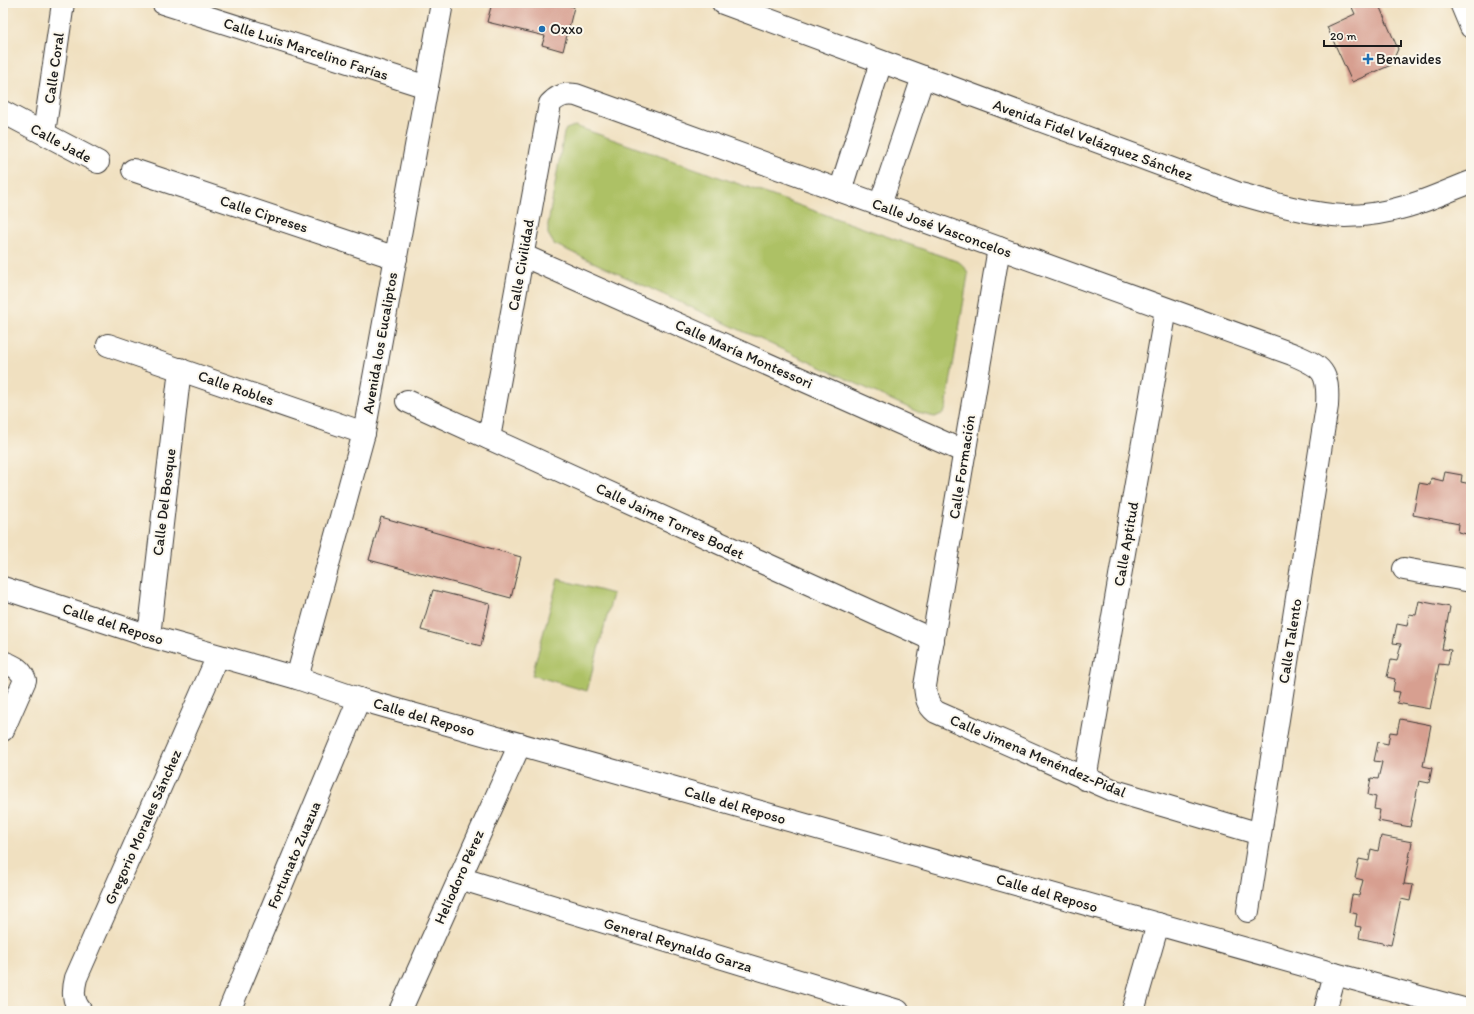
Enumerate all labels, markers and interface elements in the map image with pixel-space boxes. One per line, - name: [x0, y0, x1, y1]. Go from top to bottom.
- street label: Calle Luis Marcelino Farías: [221, 14, 391, 84]
- place label: Oxxo: [550, 20, 583, 38]
- scale bar: [1324, 22, 1401, 48]
- marker: Oxxo: [537, 24, 547, 34]
- text: 20 m: [1330, 29, 1357, 43]
- street label: Calle Coral: [40, 30, 68, 105]
- place label: Benavides: [1376, 50, 1442, 68]
- marker: Benavides: [1363, 54, 1373, 64]
- street label: Avenida Fidel Velázquez Sánchez: [991, 95, 1195, 185]
- street label: Calle Jade: [27, 119, 95, 167]
- street label: Calle Cipreses: [218, 191, 311, 237]
- street label: Calle José Vasconcelos: [870, 194, 1015, 262]
- street label: Calle Civilidad: [504, 218, 538, 312]
- street label: Avenida los Eucaliptos: [359, 271, 401, 415]
- street label: Calle María Montessori: [672, 316, 816, 392]
- street label: Calle Robles: [196, 367, 277, 410]
- street label: Calle Formación: [945, 413, 979, 520]
- street label: Calle Del Bosque: [148, 447, 180, 557]
- street label: Calle Jaime Torres Bodet: [593, 479, 747, 563]
- street label: Calle Aptitud: [1110, 500, 1142, 588]
- street label: Calle Talento: [1274, 597, 1306, 685]
- street label: Calle del Reposo: [60, 599, 166, 649]
- street label: Calle del Reposo: [371, 694, 477, 740]
- street label: Calle Jimena Menéndez-Pidal: [947, 711, 1129, 802]
- street label: Gregorio Morales Sánchez: [101, 747, 185, 907]
- street label: Calle del Reposo: [682, 782, 788, 828]
- street label: Fortunato Zuazua: [263, 798, 325, 911]
- street label: Heliodoro Pérez: [430, 827, 488, 927]
- street label: Calle del Reposo: [994, 870, 1100, 916]
- street label: General Reynaldo Garza: [602, 914, 755, 976]

